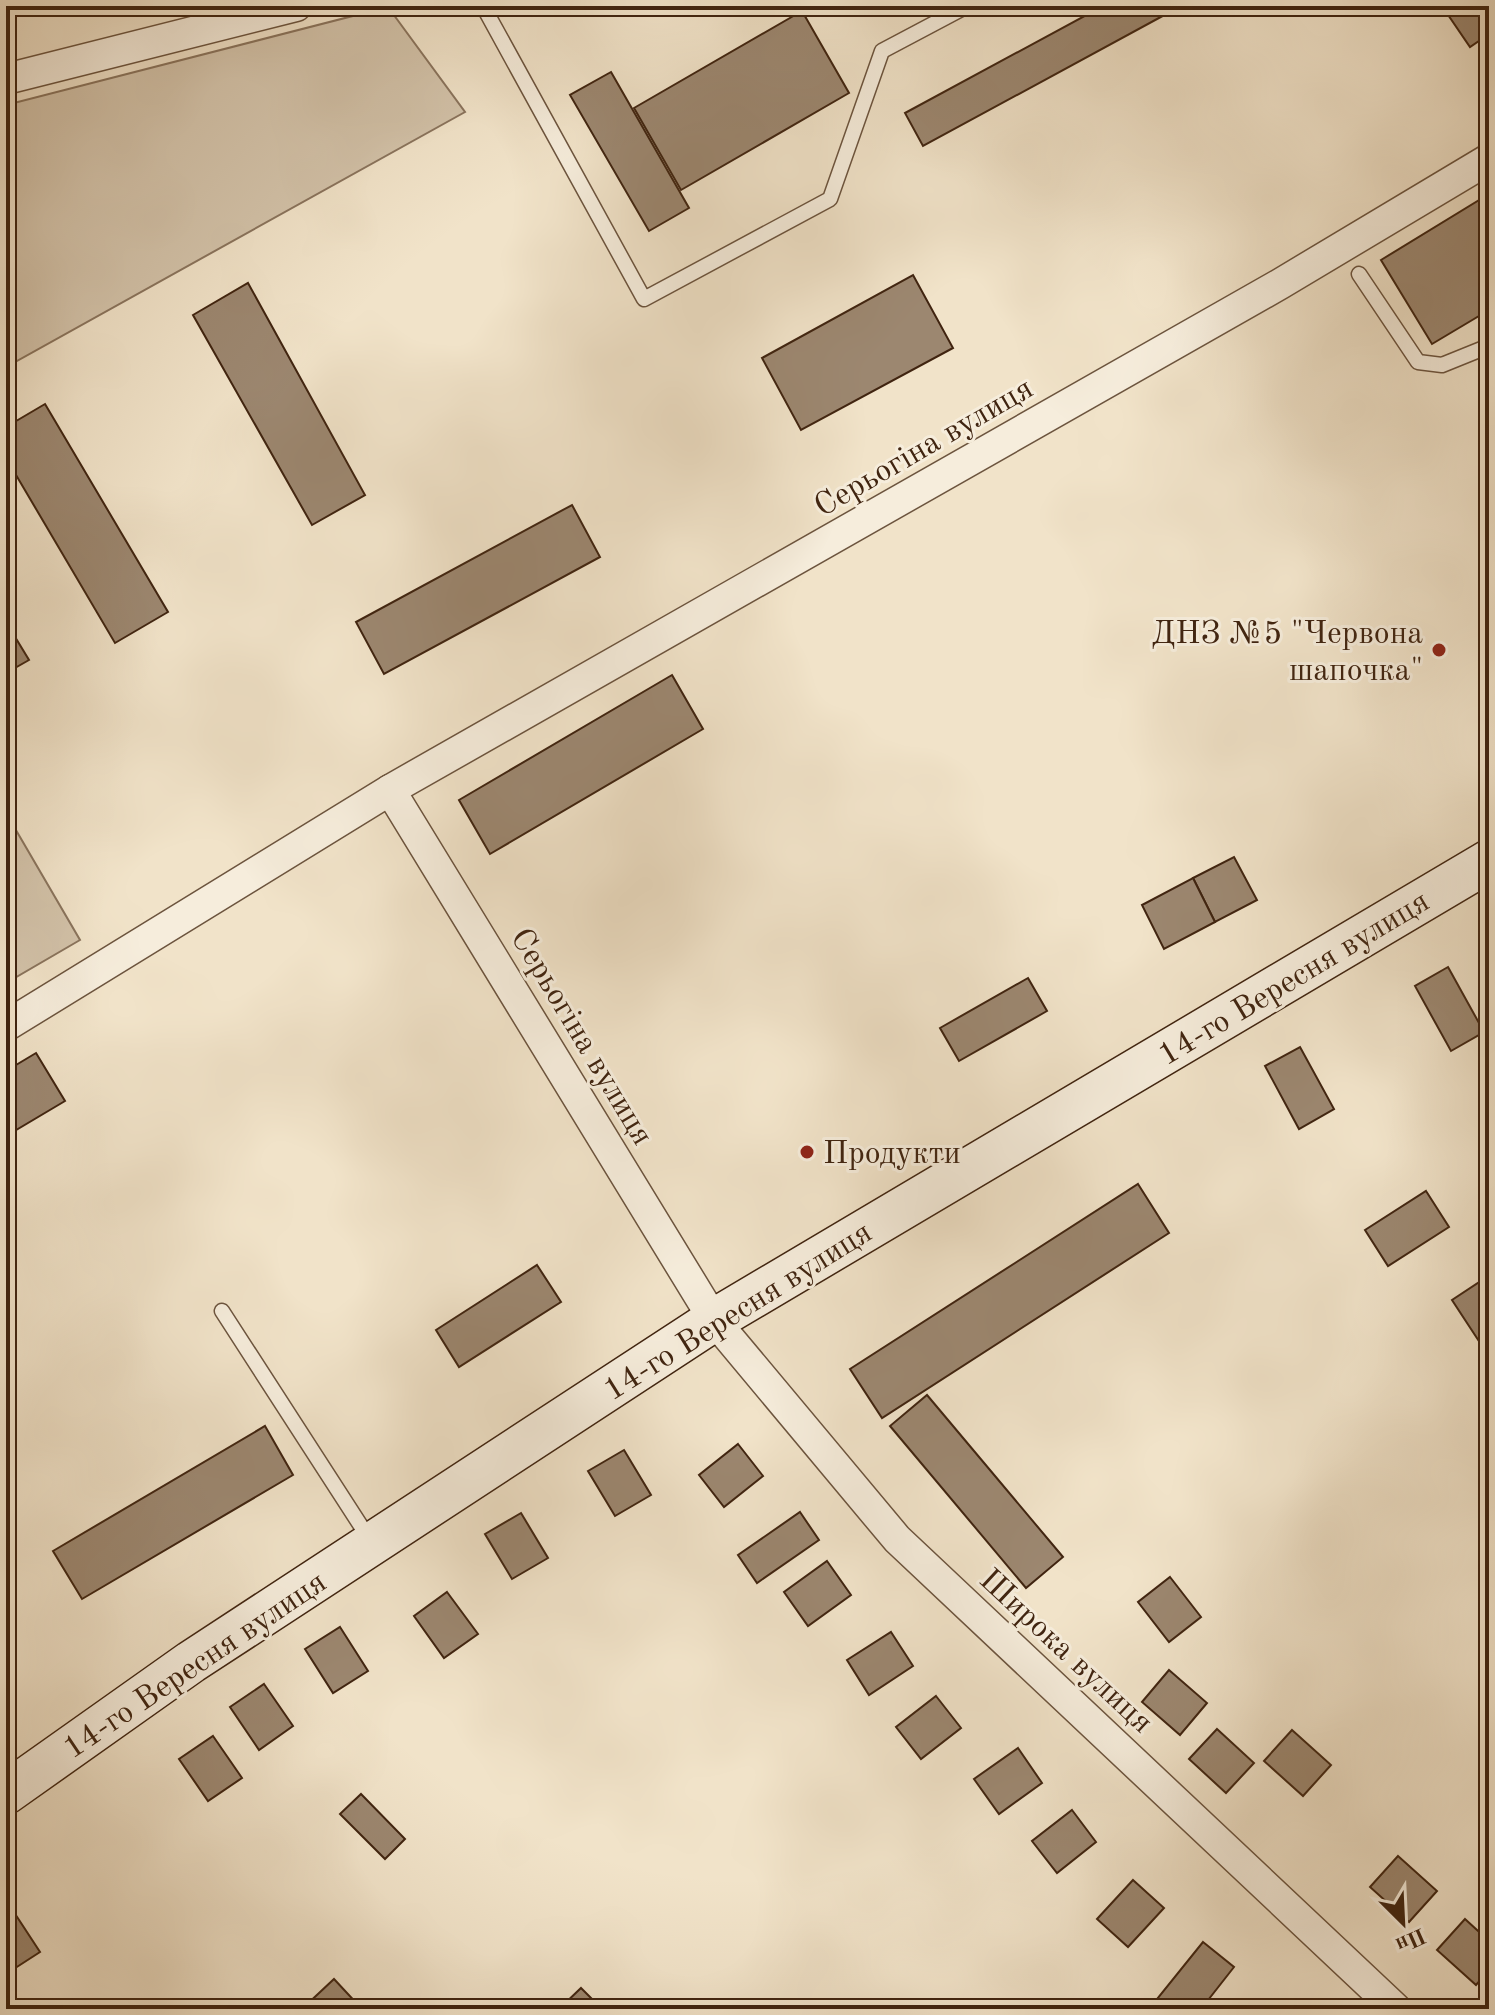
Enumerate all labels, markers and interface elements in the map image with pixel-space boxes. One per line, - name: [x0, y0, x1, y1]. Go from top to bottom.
- street label: Серьогіна вулиця: [810, 373, 1039, 524]
- place label: ДНЗ №5 "Червона шапочка": [1152, 619, 1423, 688]
- marker: ДНЗ №5 "Червона шапочка": [1430, 641, 1448, 659]
- street label: 14-го Вересня вулиця: [1154, 886, 1435, 1073]
- street label: Серьогіна вулиця: [503, 924, 658, 1151]
- place label: Продукти: [823, 1139, 961, 1171]
- marker: Продукти: [798, 1143, 816, 1161]
- street label: 14-го Вересня вулиця: [599, 1217, 878, 1408]
- street label: Широка вулиця: [972, 1564, 1158, 1740]
- street label: 14-го Вересня вулиця: [59, 1567, 333, 1766]
- north arrow: [1363, 1883, 1443, 1963]
- text: Пн: [1392, 1923, 1429, 1956]

